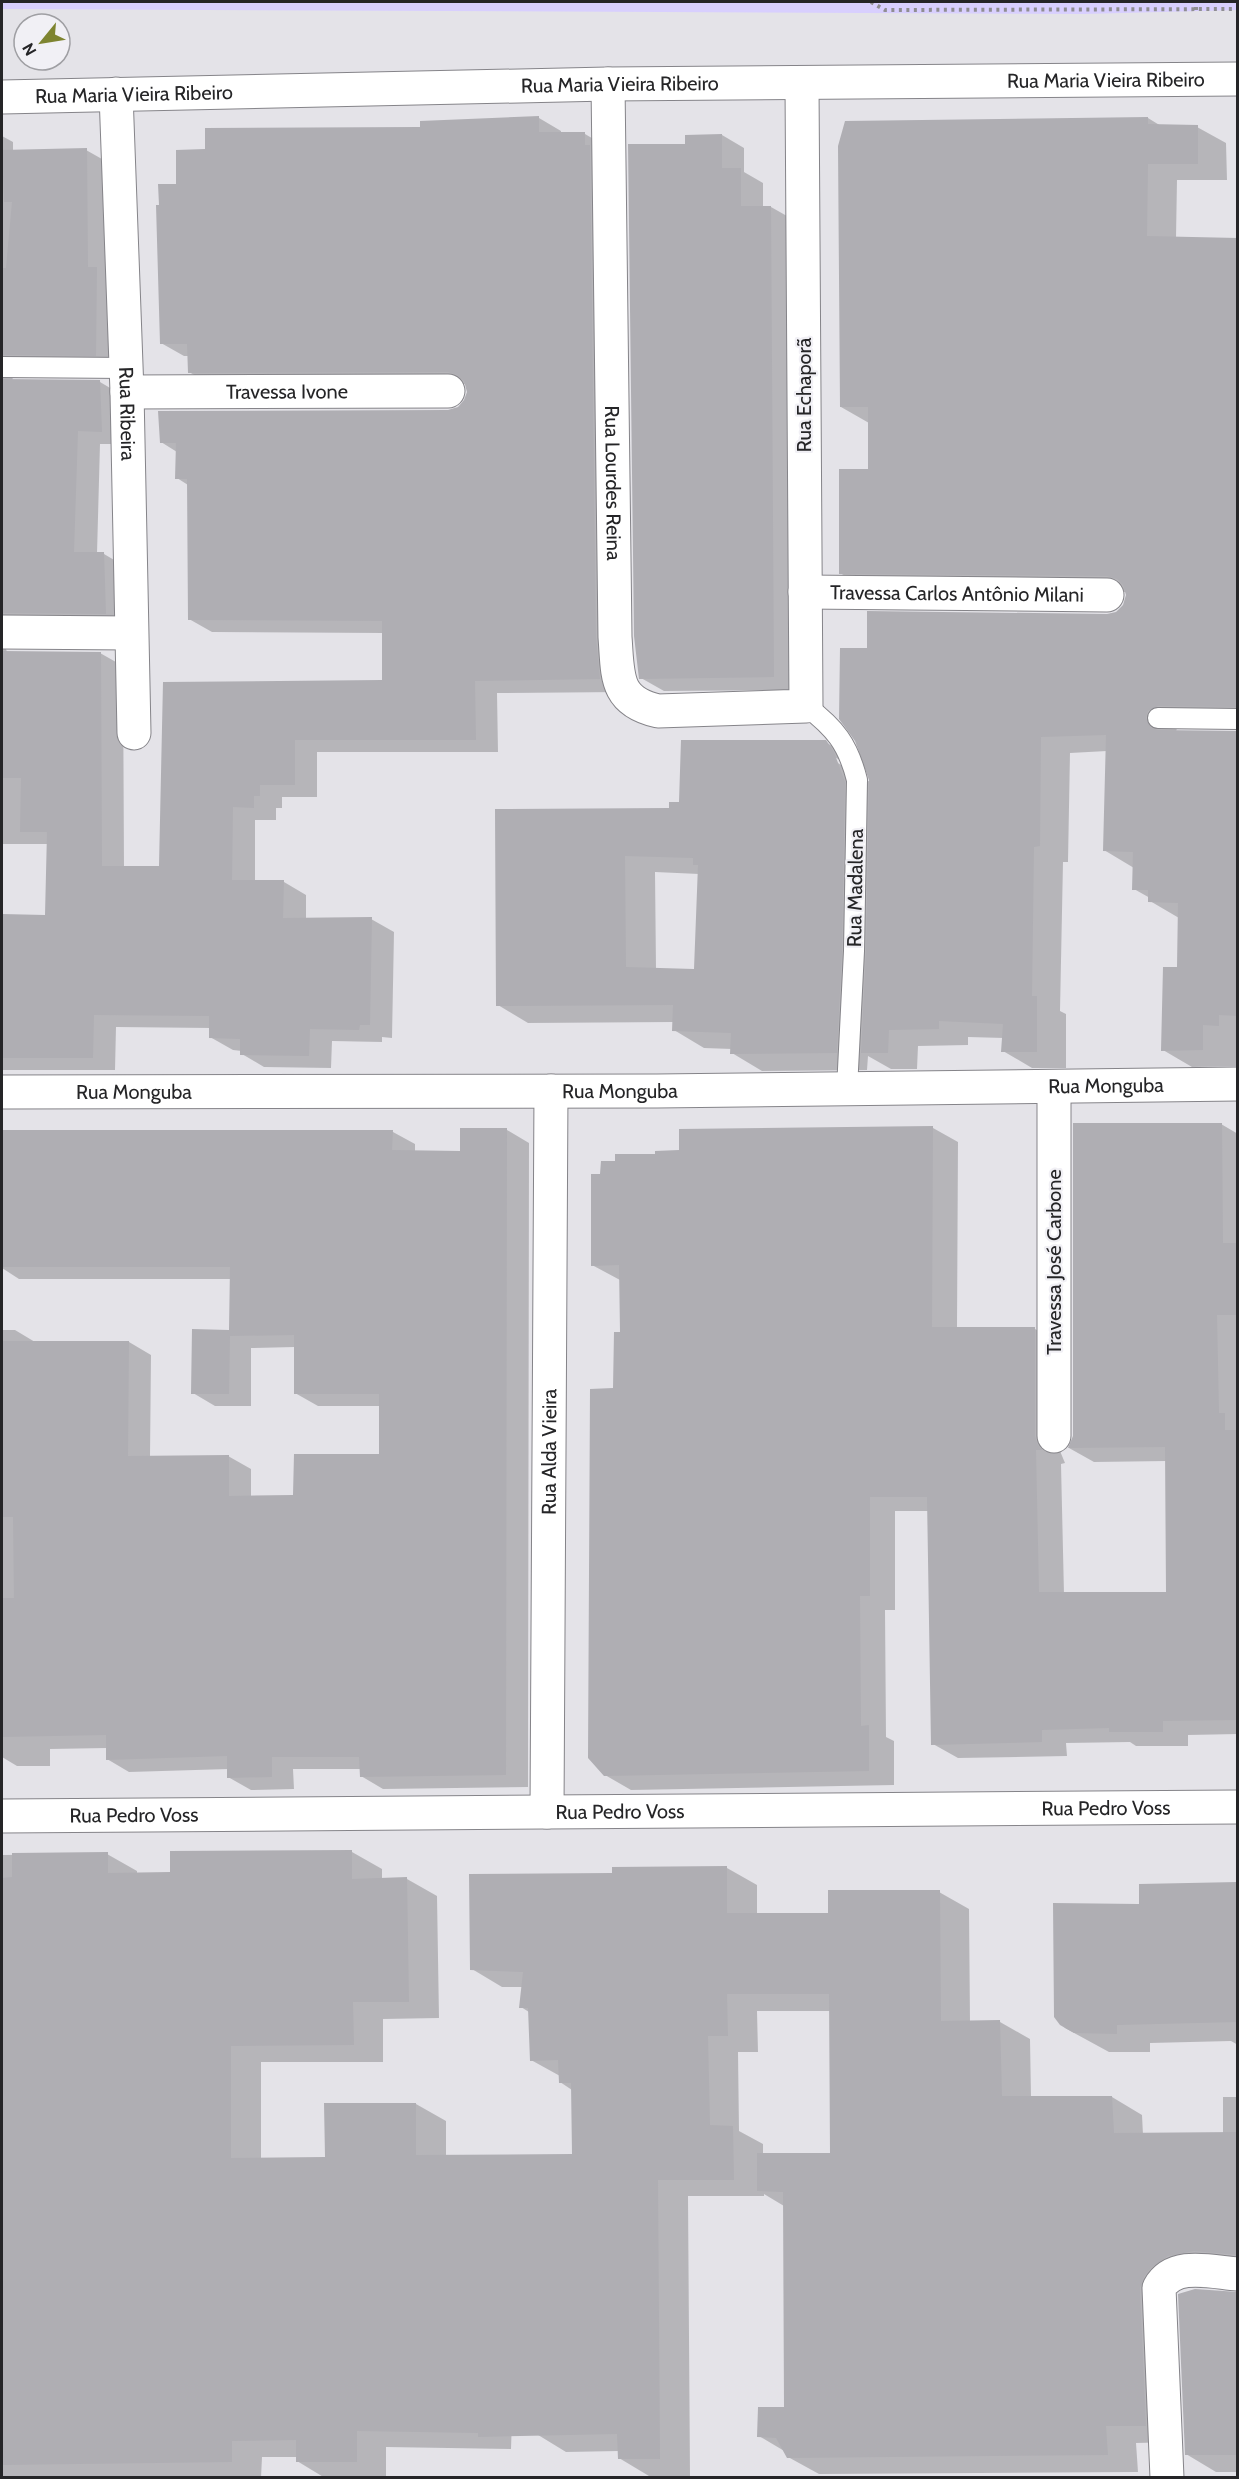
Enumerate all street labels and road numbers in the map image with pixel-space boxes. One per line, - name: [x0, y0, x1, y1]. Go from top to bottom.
- street label: Rua Maria Vieira Ribeiro: [1007, 67, 1205, 93]
- street label: Rua Maria Vieira Ribeiro: [521, 71, 719, 98]
- street label: Rua Maria Vieira Ribeiro: [35, 80, 233, 108]
- street label: Rua Echaporã: [792, 337, 816, 452]
- street label: Rua Ribeira: [114, 366, 140, 461]
- street label: Travessa Ivone: [226, 379, 348, 404]
- street label: Rua Lourdes Reina: [600, 405, 626, 561]
- street label: Travessa Carlos Antônio Milani: [830, 580, 1084, 607]
- street label: Rua Madalena: [842, 828, 868, 947]
- street label: Rua Monguba: [1048, 1073, 1164, 1098]
- street label: Rua Monguba: [562, 1079, 678, 1103]
- street label: Rua Monguba: [76, 1080, 192, 1104]
- street label: Travessa José Carbone: [1042, 1169, 1066, 1355]
- street label: Rua Alda Vieira: [537, 1389, 561, 1515]
- street label: Rua Pedro Voss: [1041, 1795, 1171, 1820]
- street label: Rua Pedro Voss: [555, 1799, 685, 1824]
- street label: Rua Pedro Voss: [69, 1803, 199, 1828]

